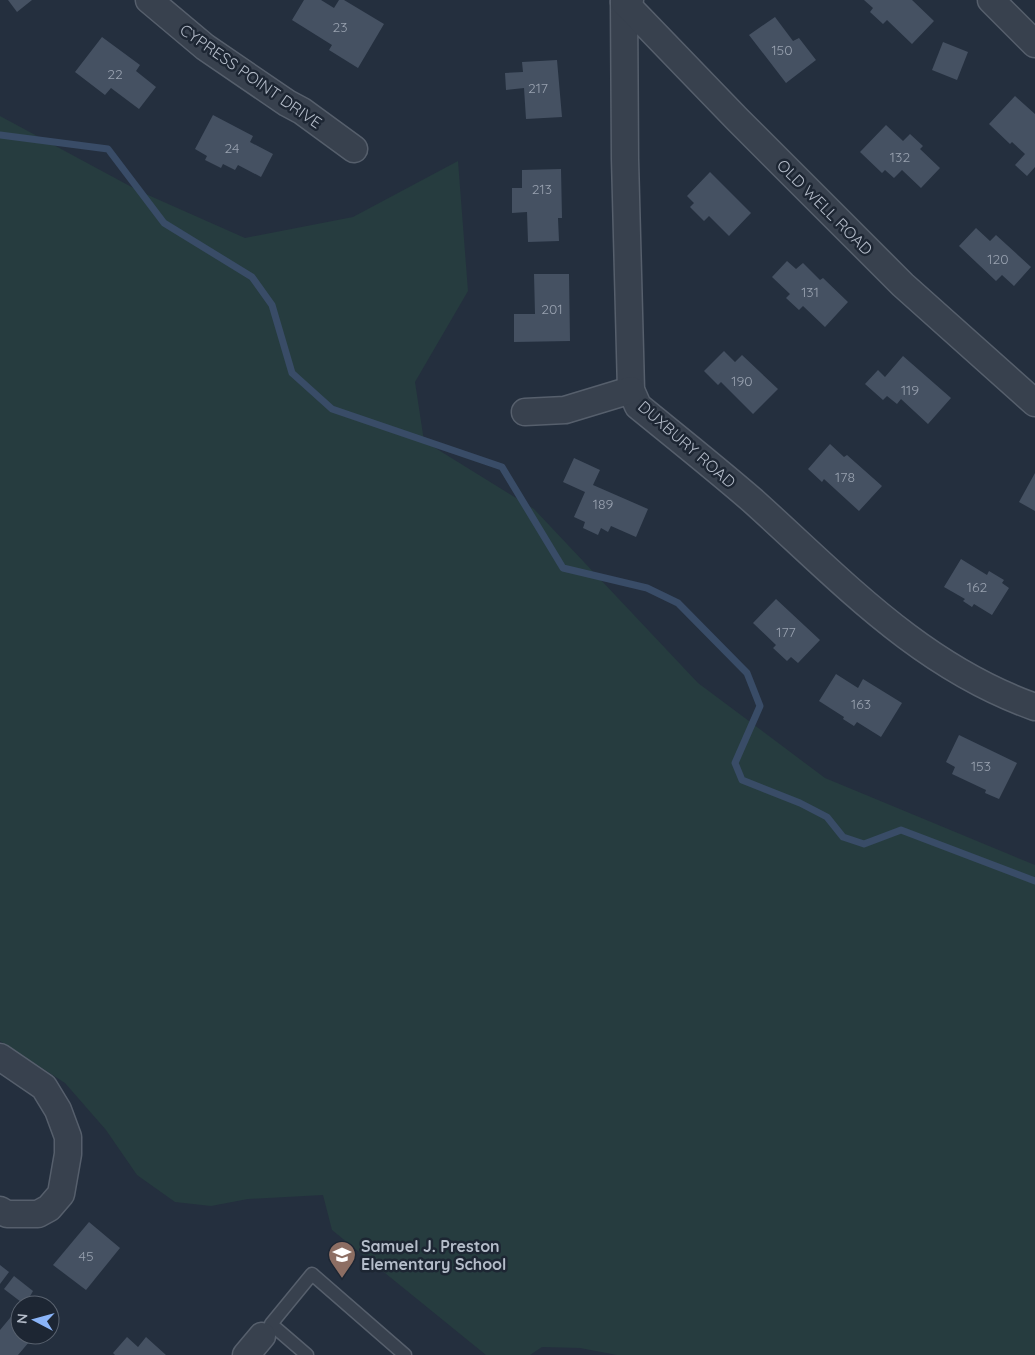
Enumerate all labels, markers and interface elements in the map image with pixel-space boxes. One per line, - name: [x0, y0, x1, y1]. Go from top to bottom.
- house number: 23: [332, 18, 348, 36]
- street label: CYPRESS POINT DRIVE: [176, 19, 326, 133]
- house number: 150: [771, 41, 793, 59]
- house number: 22: [107, 65, 123, 83]
- house number: 217: [528, 79, 548, 97]
- house number: 24: [225, 139, 239, 157]
- house number: 132: [890, 148, 910, 166]
- street label: OLD WELL ROAD: [773, 155, 877, 259]
- house number: 213: [532, 180, 552, 198]
- house number: 120: [987, 250, 1009, 268]
- house number: 131: [801, 283, 819, 301]
- house number: 201: [541, 300, 563, 318]
- house number: 190: [731, 372, 753, 390]
- house number: 119: [901, 381, 919, 399]
- street label: DUXBURY ROAD: [634, 396, 740, 492]
- house number: 178: [835, 468, 855, 486]
- house number: 189: [593, 495, 613, 513]
- house number: 162: [967, 578, 987, 596]
- house number: 177: [776, 623, 796, 641]
- house number: 163: [851, 695, 871, 713]
- house number: 153: [971, 757, 991, 775]
- place label: Samuel J. Preston Elementary School: [361, 1236, 506, 1274]
- school or university icon: Samuel J. Preston Elementary School: [327, 1240, 357, 1279]
- house number: 45: [78, 1247, 94, 1265]
- north arrow: [10, 1295, 60, 1345]
- text: N: [13, 1313, 32, 1325]

